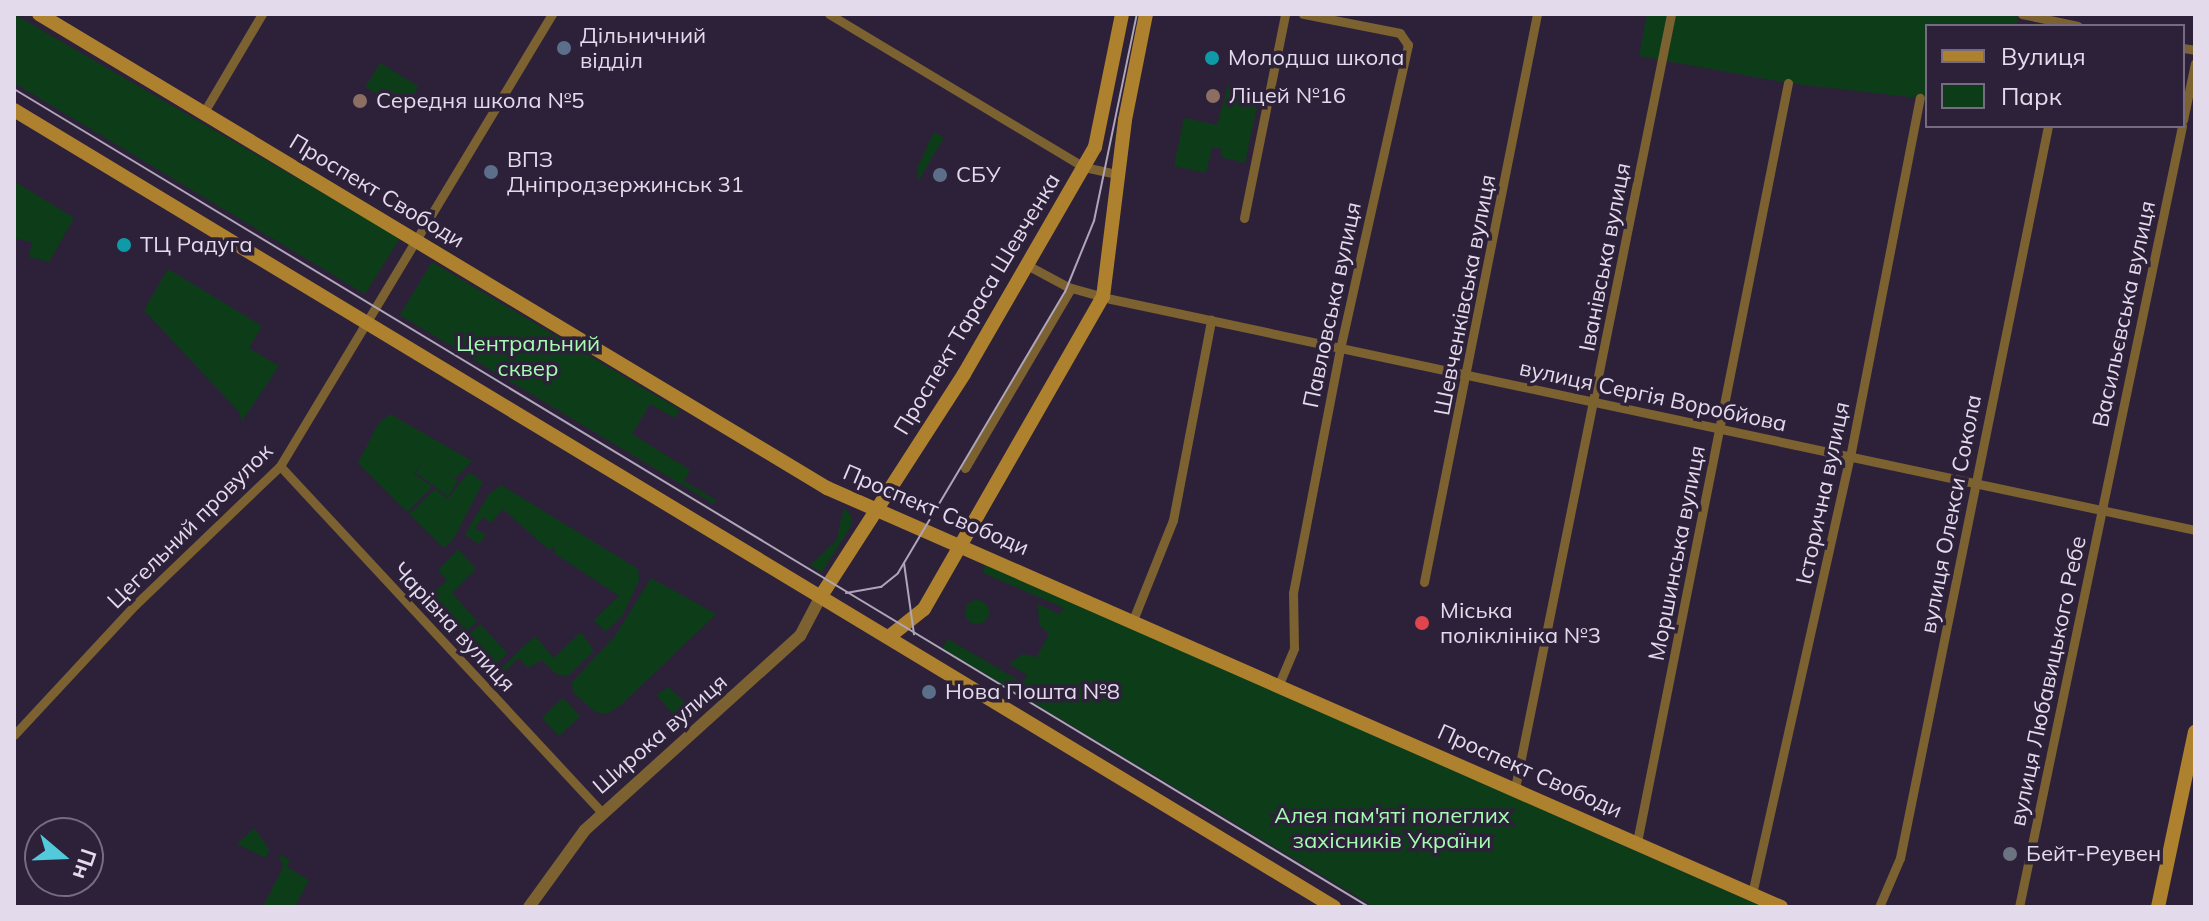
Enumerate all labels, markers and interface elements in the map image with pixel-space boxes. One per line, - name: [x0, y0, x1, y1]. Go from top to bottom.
- place label: Дільничний відділ: [580, 22, 706, 74]
- legend: [1925, 24, 2185, 128]
- marker: Дільничний відділ: [555, 39, 573, 57]
- text: Вулиця: [2001, 41, 2086, 71]
- place label: Молодша школа: [1228, 45, 1404, 71]
- marker: Молодша школа: [1203, 49, 1221, 67]
- text: Парк: [2001, 81, 2062, 111]
- place label: Ліцей №16: [1229, 83, 1346, 109]
- marker: Ліцей №16: [1204, 87, 1222, 105]
- place label: Середня школа №5: [376, 88, 585, 114]
- marker: Середня школа №5: [351, 92, 369, 110]
- street label: Проспект Свободи: [285, 128, 469, 254]
- place label: ВПЗ Дніпродзержинськ 31: [507, 146, 744, 198]
- street label: Іванівська вулиця: [1574, 160, 1636, 354]
- place label: СБУ: [956, 162, 1001, 188]
- marker: ВПЗ Дніпродзержинськ 31: [482, 163, 500, 181]
- marker: СБУ: [931, 166, 949, 184]
- street label: Проспект Тараса Шевченка: [888, 168, 1066, 440]
- street label: Шевченківська вулиця: [1429, 172, 1501, 418]
- street label: Васильєвська вулиця: [2087, 198, 2161, 430]
- street label: Павловська вулиця: [1297, 200, 1367, 410]
- place label: ТЦ Радуга: [140, 232, 253, 258]
- marker: ТЦ Радуга: [115, 236, 133, 254]
- park label: Центральний сквер: [456, 330, 600, 382]
- street label: вулиця Сергія Воробйова: [1517, 355, 1789, 437]
- street label: вулиця Олекси Сокола: [1915, 392, 1987, 636]
- street label: Історична вулиця: [1791, 399, 1855, 587]
- street label: Цегельний провулок: [102, 438, 278, 614]
- street label: Моршинська вулиця: [1643, 443, 1711, 663]
- street label: Проспект Свободи: [839, 459, 1033, 561]
- street label: вулиця Любавицького Ребе: [2004, 533, 2092, 829]
- street label: Чарівна вулиця: [387, 557, 521, 697]
- place label: Міська поліклініка №3: [1440, 597, 1601, 648]
- marker: Міська поліклініка №3: [1411, 612, 1433, 634]
- street label: Широка вулиця: [588, 669, 732, 799]
- place label: Нова Пошта №8: [945, 679, 1120, 705]
- marker: Нова Пошта №8: [920, 683, 938, 701]
- street label: Проспект Свободи: [1434, 718, 1626, 824]
- park label: Алея пам'яті полеглих захісників України: [1274, 802, 1510, 854]
- north arrow: [24, 817, 104, 897]
- place label: Бейт-Реувен: [2026, 841, 2161, 867]
- text: Пн: [67, 845, 103, 883]
- marker: Бейт-Реувен: [2001, 845, 2019, 863]

